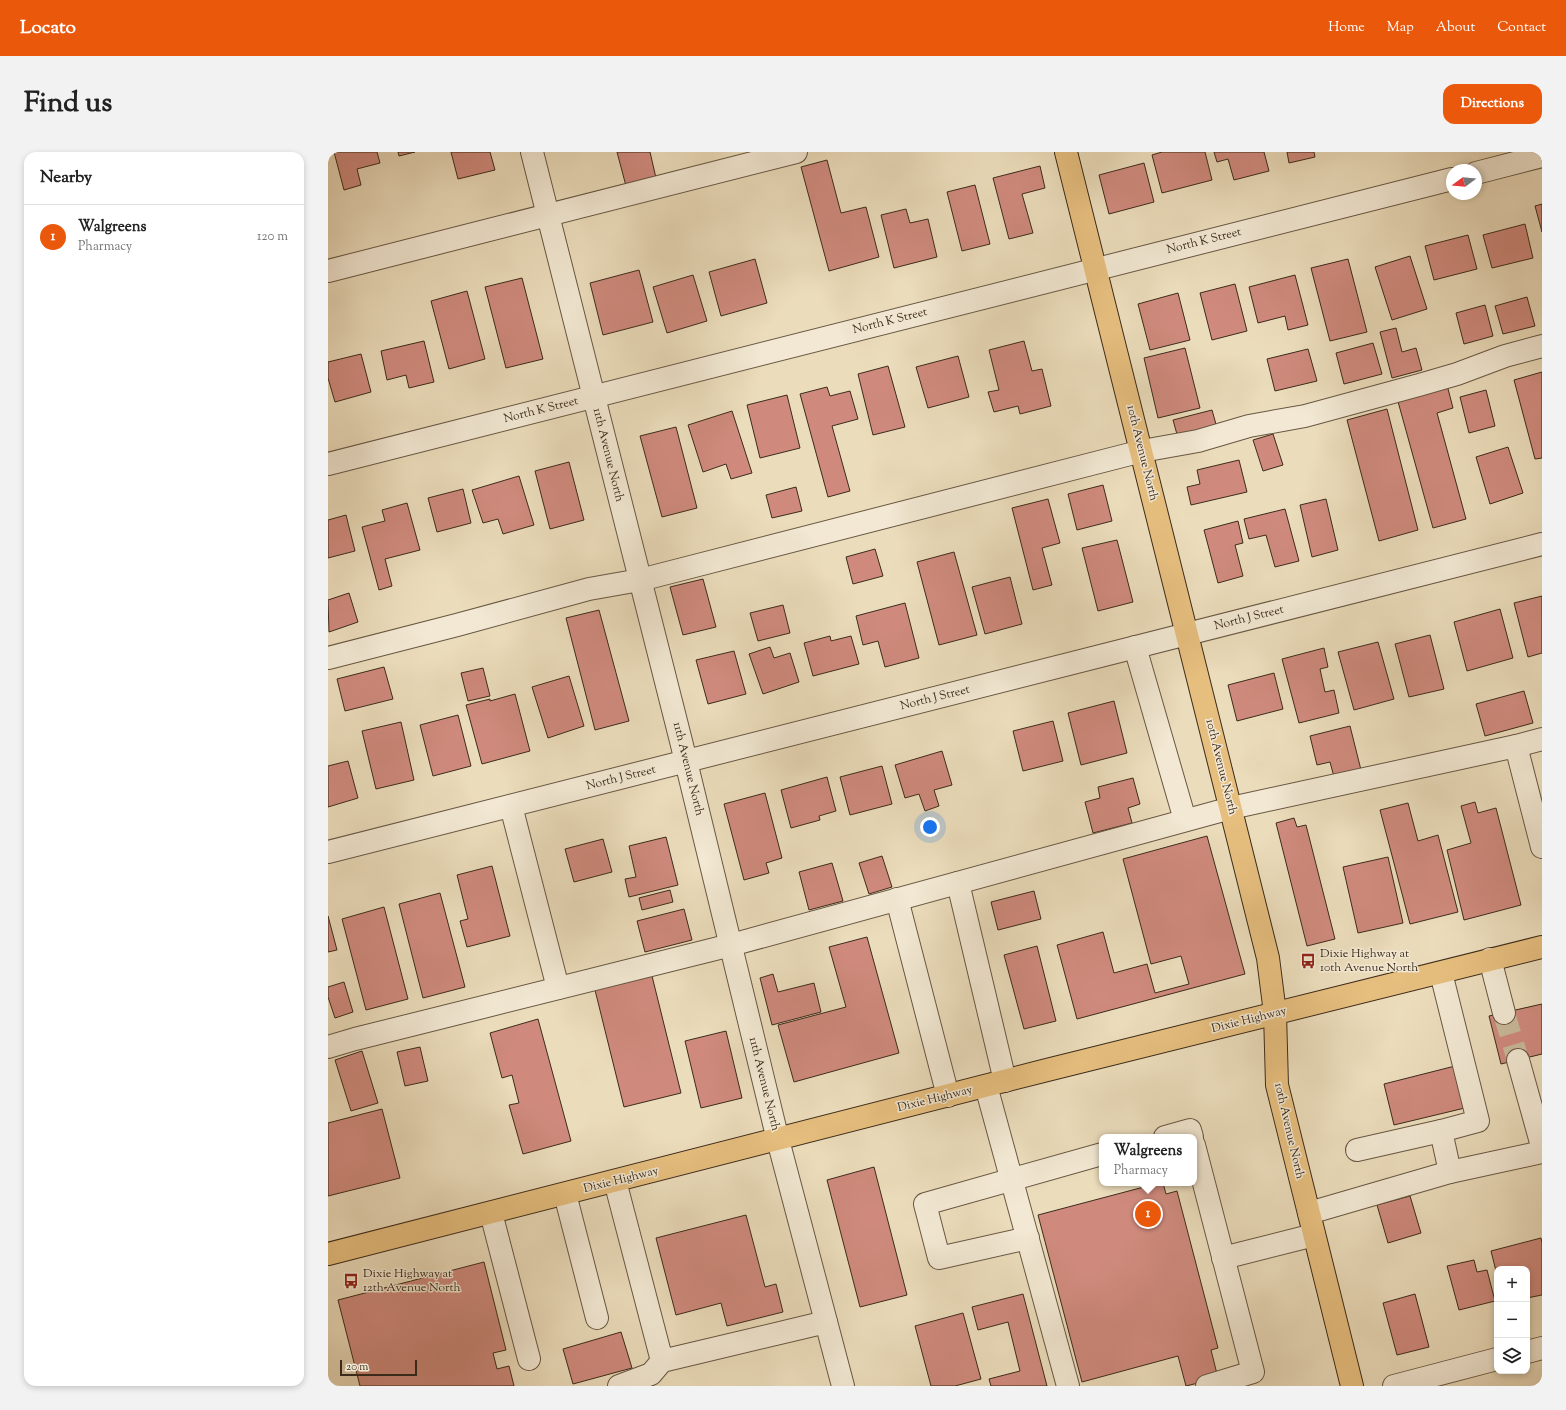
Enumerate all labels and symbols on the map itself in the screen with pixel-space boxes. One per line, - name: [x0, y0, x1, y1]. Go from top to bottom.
- north arrow: [1446, 164, 1482, 200]
- street label: North K Street: [1165, 223, 1243, 259]
- street label: North K Street: [851, 303, 929, 339]
- street label: North K Street: [502, 392, 580, 428]
- street label: 10th Avenue North: [1121, 403, 1163, 503]
- street label: 11th Avenue North: [588, 406, 628, 504]
- street label: North J Street: [1212, 601, 1286, 635]
- street label: North J Street: [898, 681, 972, 715]
- street label: 10th Avenue North: [1200, 717, 1242, 817]
- street label: 11th Avenue North: [668, 720, 708, 818]
- street label: North J Street: [584, 761, 658, 795]
- your location: [920, 817, 940, 837]
- place label: Dixie Highway at 10th Avenue North: [1320, 945, 1418, 977]
- bus stop icon: Dixie Highway at 10th Avenue North: [1299, 952, 1317, 970]
- street label: Dixie Highway: [1210, 1002, 1289, 1038]
- street label: 11th Avenue North: [744, 1035, 784, 1133]
- street label: Dixie Highway: [896, 1081, 975, 1117]
- street label: 10th Avenue North: [1269, 1081, 1309, 1181]
- street label: Dixie Highway: [582, 1162, 661, 1198]
- pin: 1: [1135, 1199, 1161, 1229]
- place label: Dixie Highway at 12th Avenue North: [363, 1265, 461, 1297]
- bus stop icon: Dixie Highway at 12th Avenue North: [342, 1272, 360, 1290]
- scale bar: [340, 1358, 417, 1377]

